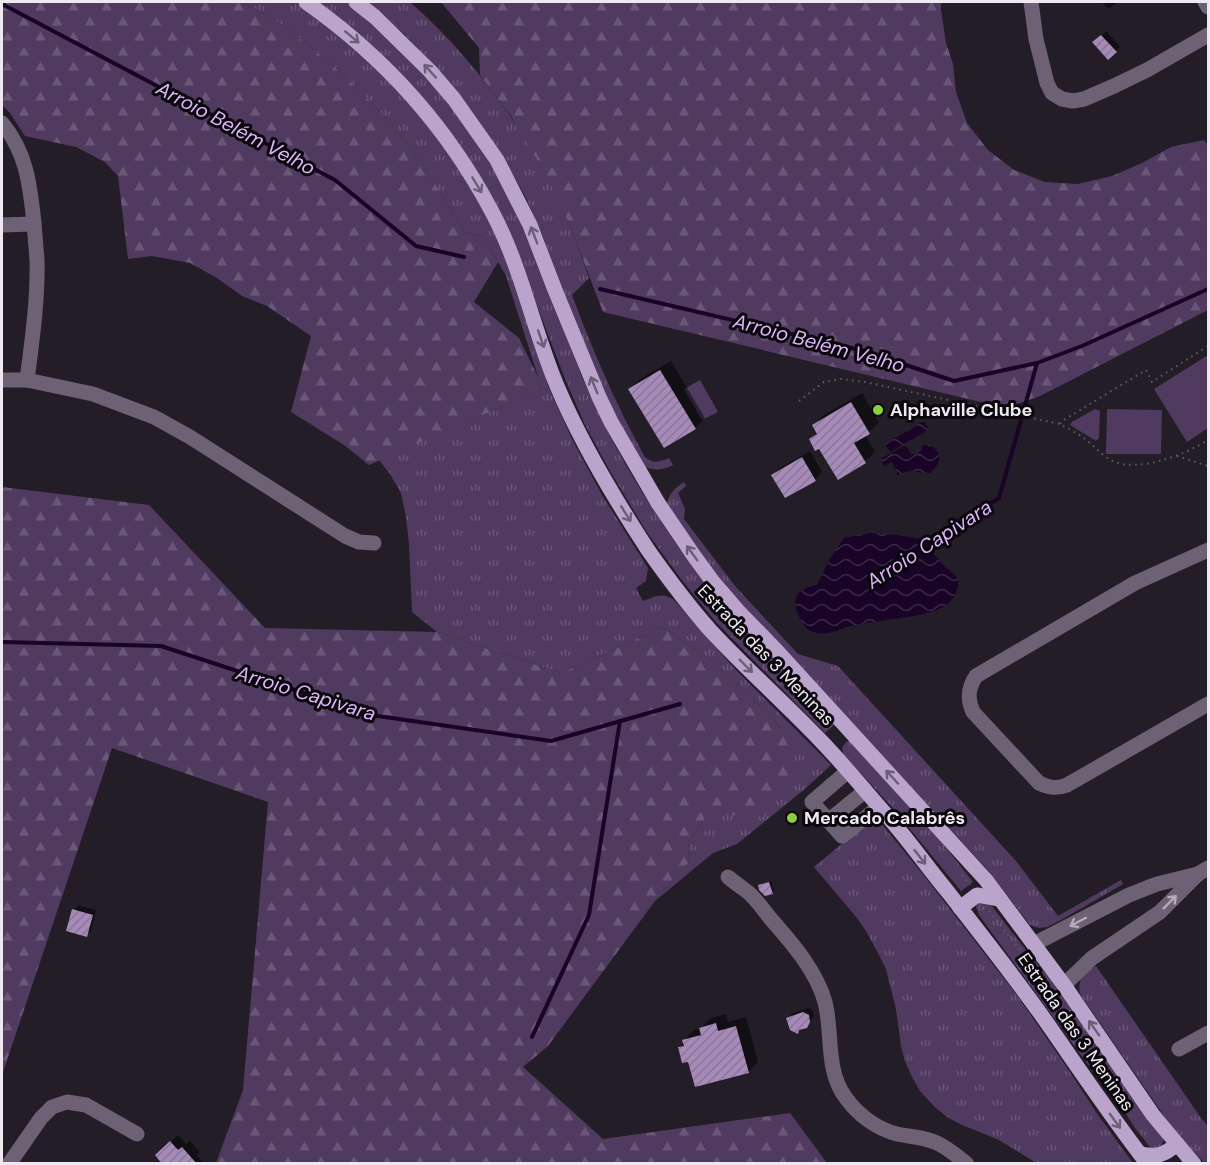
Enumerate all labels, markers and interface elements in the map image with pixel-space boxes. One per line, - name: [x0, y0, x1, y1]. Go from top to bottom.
- one-way arrow: [344, 30, 360, 43]
- one-way arrow: [423, 64, 437, 79]
- water label: Arroio Belém Velho: [151, 75, 320, 181]
- one-way arrow: [471, 176, 483, 193]
- one-way arrow: [528, 226, 539, 245]
- water label: Arroio Belém Velho: [729, 307, 908, 378]
- one-way arrow: [536, 329, 547, 348]
- one-way arrow: [588, 377, 599, 395]
- place label: Alphaville Clube: [890, 398, 1033, 422]
- marker: Alphaville Clube: [871, 403, 885, 417]
- water label: Arroio Capivara: [860, 494, 997, 595]
- one-way arrow: [620, 505, 632, 522]
- one-way arrow: [686, 546, 698, 562]
- street label: Estrada das 3 Meninas: [692, 579, 840, 731]
- water label: Arroio Capivara: [232, 659, 379, 727]
- one-way arrow: [739, 659, 754, 674]
- one-way arrow: [885, 769, 899, 784]
- place label: Mercado Calabrês: [804, 806, 965, 830]
- marker: Mercado Calabrês: [785, 811, 799, 825]
- one-way arrow: [913, 849, 926, 865]
- one-way arrow: [1162, 895, 1177, 910]
- one-way arrow: [1069, 916, 1087, 928]
- street label: Estrada das 3 Meninas: [1012, 948, 1140, 1116]
- one-way arrow: [1088, 1020, 1100, 1036]
- one-way arrow: [1109, 1113, 1121, 1129]

